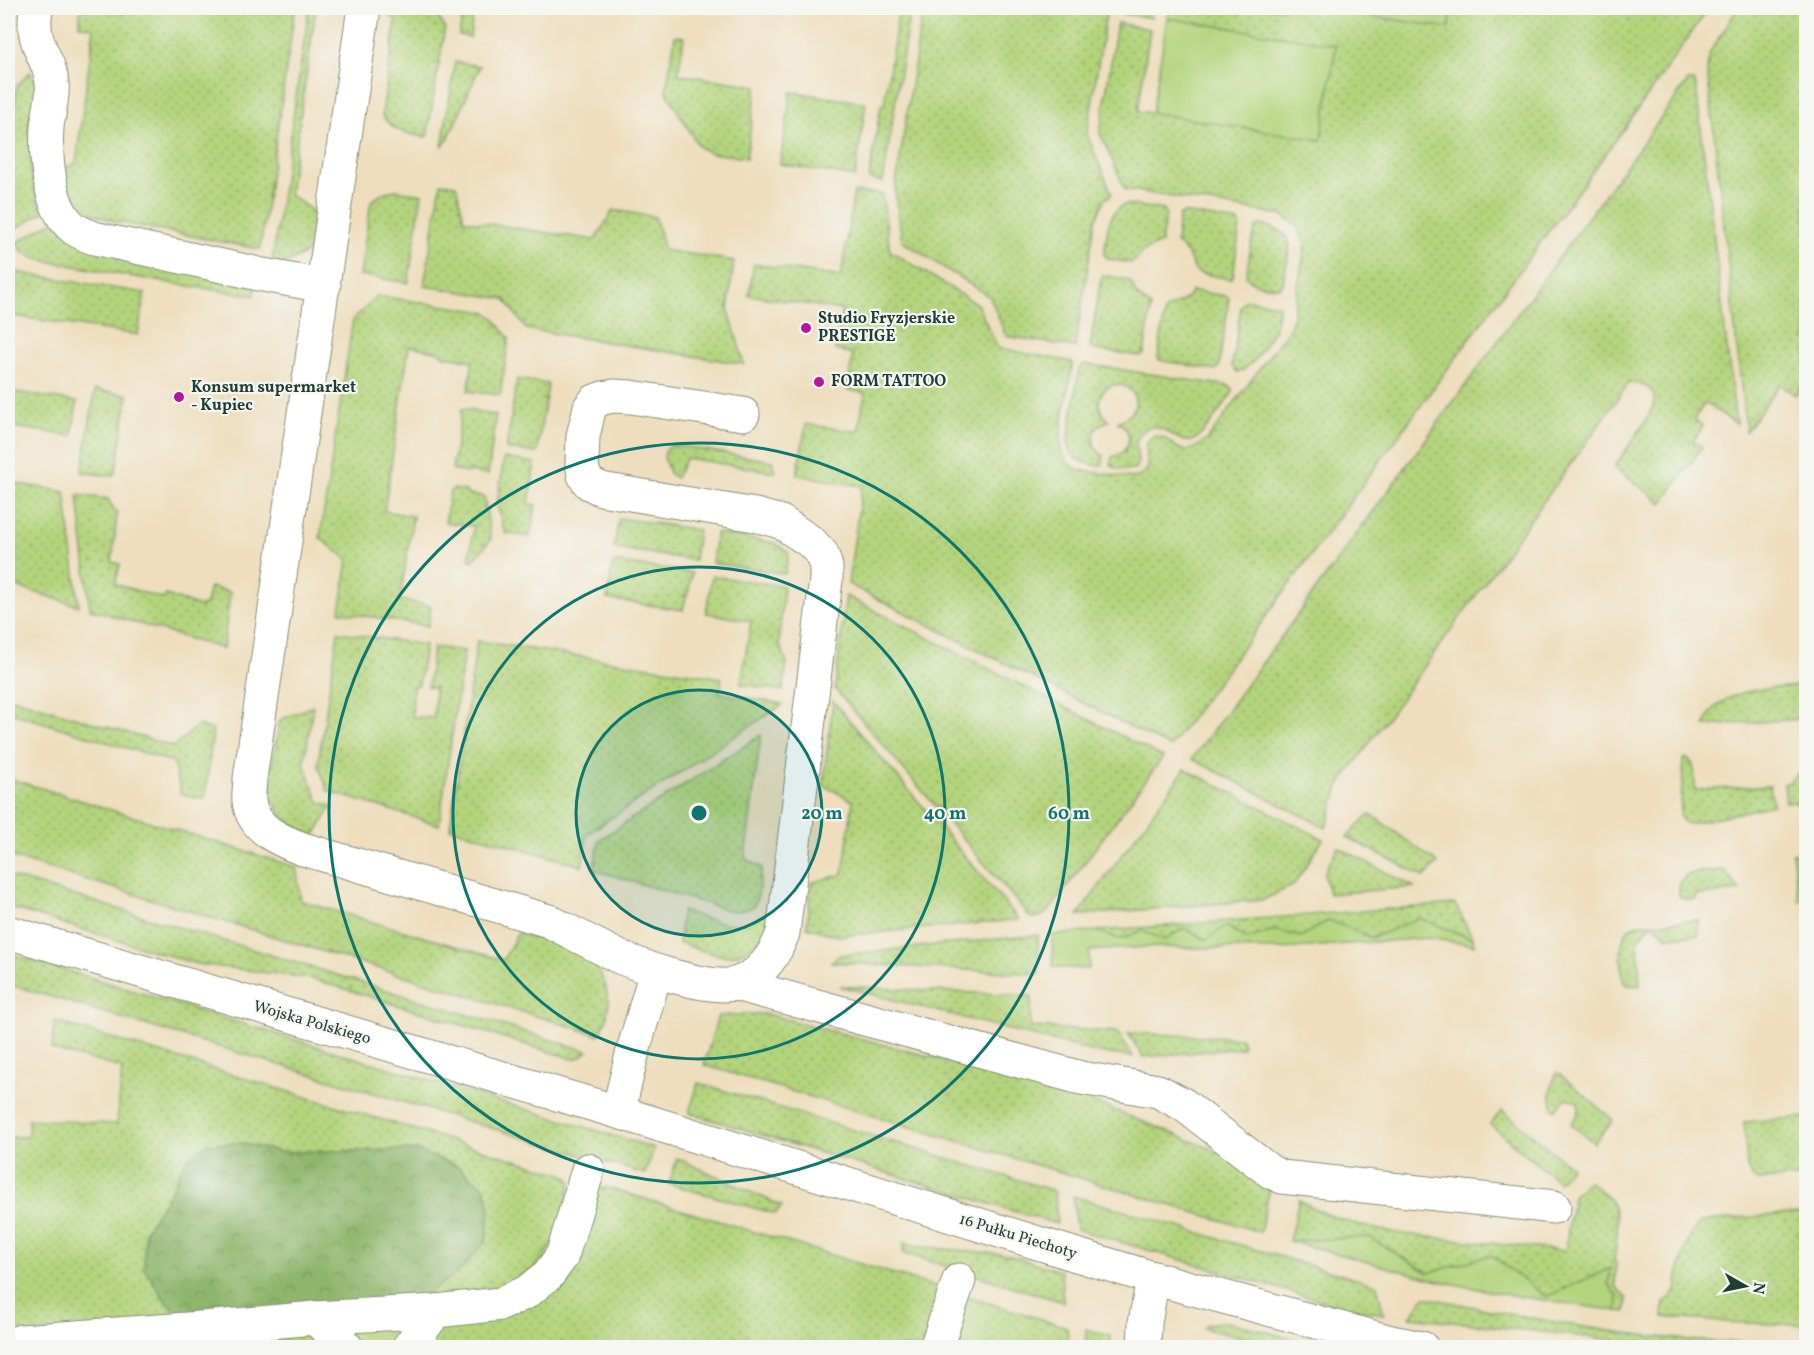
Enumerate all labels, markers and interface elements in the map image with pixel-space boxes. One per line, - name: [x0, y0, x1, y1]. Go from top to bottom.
- place label: Studio Fryzjerskie PRESTIGE: [818, 308, 955, 348]
- marker: Studio Fryzjerskie PRESTIGE: [799, 321, 813, 335]
- place label: FORM TATTOO: [831, 371, 946, 393]
- marker: FORM TATTOO: [812, 375, 826, 389]
- place label: Konsum supermarket - Kupiec: [191, 377, 356, 417]
- marker: Konsum supermarket - Kupiec: [172, 390, 186, 404]
- text: 20 m: [801, 802, 843, 827]
- text: 40 m: [924, 802, 966, 827]
- text: 60 m: [1048, 802, 1090, 827]
- centre of rings: [689, 803, 709, 823]
- street label: Wojska Polskiego: [251, 996, 373, 1050]
- street label: 16 Pułku Piechoty: [956, 1209, 1080, 1266]
- north arrow: [1715, 1256, 1775, 1316]
- text: N: [1746, 1281, 1770, 1296]

